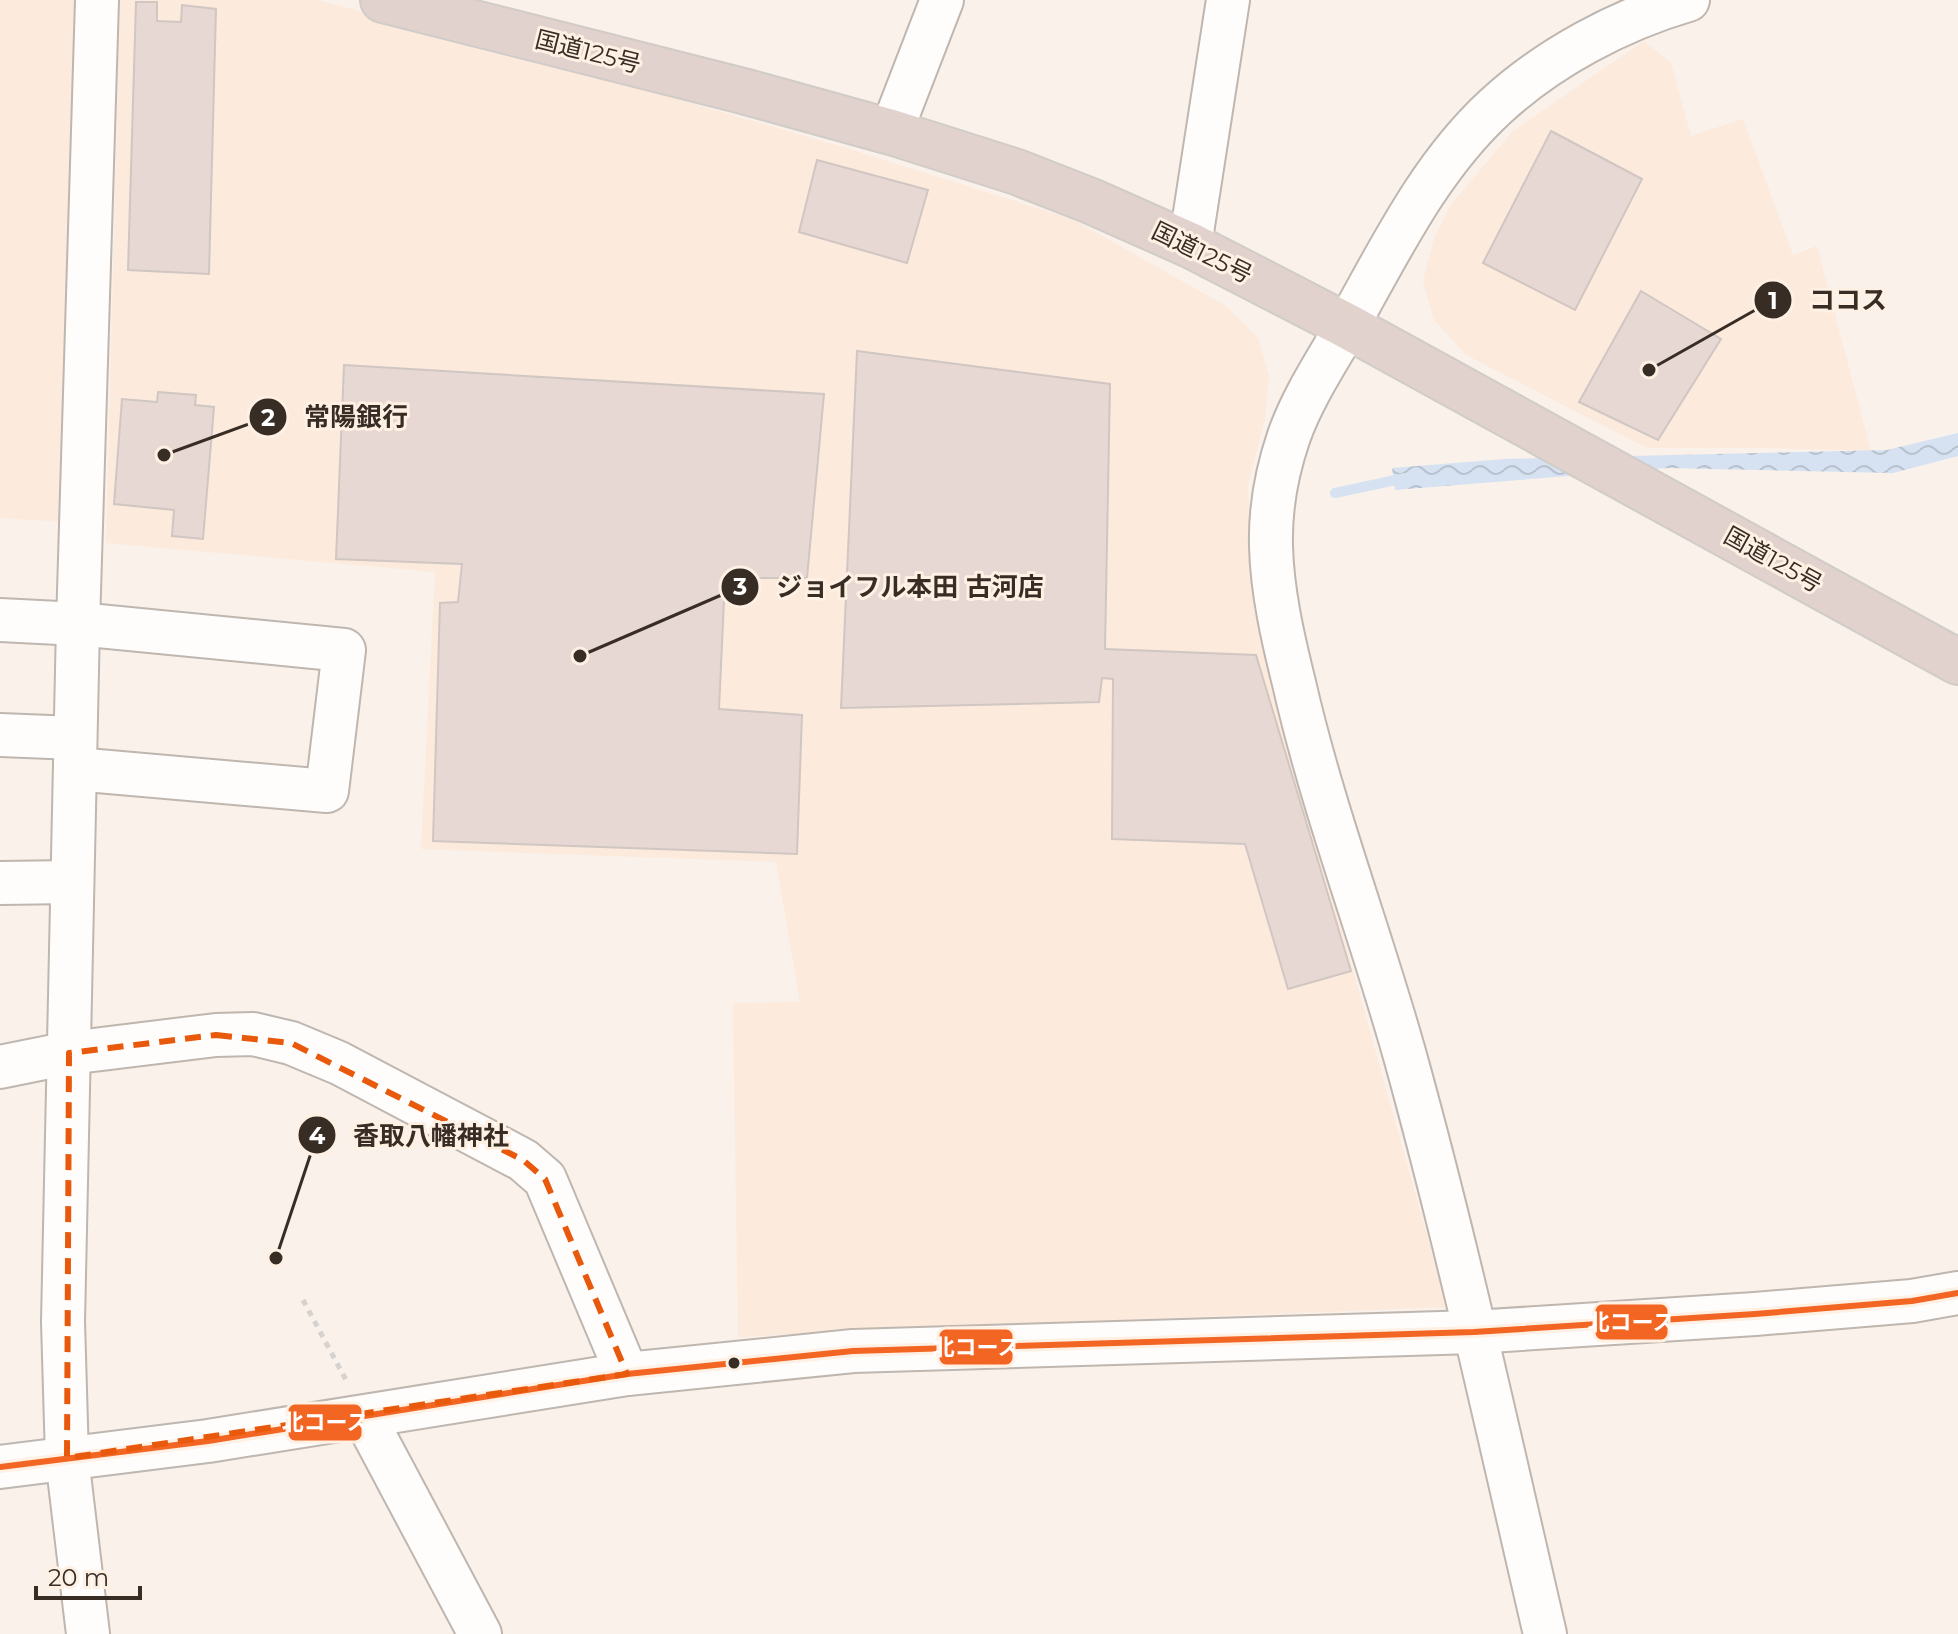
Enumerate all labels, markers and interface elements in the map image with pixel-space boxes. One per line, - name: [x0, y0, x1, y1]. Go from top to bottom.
- street label: 国道125号: [532, 24, 644, 79]
- street label: 国道125号: [1147, 216, 1257, 289]
- callout: ココス: [1753, 275, 1903, 325]
- text: ココス: [1809, 284, 1887, 316]
- text: 1: [1768, 286, 1778, 315]
- callout: 常陽銀行: [248, 392, 424, 442]
- text: 常陽銀行: [304, 401, 408, 433]
- text: 2: [261, 403, 275, 432]
- street label: 国道125号: [1719, 521, 1827, 598]
- callout: ジョイフル本田 古河店: [720, 562, 1060, 612]
- text: ジョイフル本田 古河店: [776, 571, 1044, 603]
- text: 3: [732, 572, 747, 601]
- callout: 香取八幡神社: [297, 1110, 525, 1160]
- text: 香取八幡神社: [353, 1120, 509, 1152]
- text: 4: [309, 1121, 326, 1150]
- line badge: 北コース: [1594, 1303, 1669, 1341]
- text: 北コース: [1588, 1309, 1674, 1336]
- line badge: 北コース: [938, 1328, 1014, 1366]
- text: 北コース: [933, 1334, 1019, 1361]
- unlabelled marker: [726, 1355, 742, 1371]
- line badge: 北コース: [287, 1403, 363, 1442]
- text: 北コース: [282, 1409, 368, 1436]
- scale bar: [36, 1550, 140, 1600]
- text: 20 m: [48, 1563, 109, 1592]

